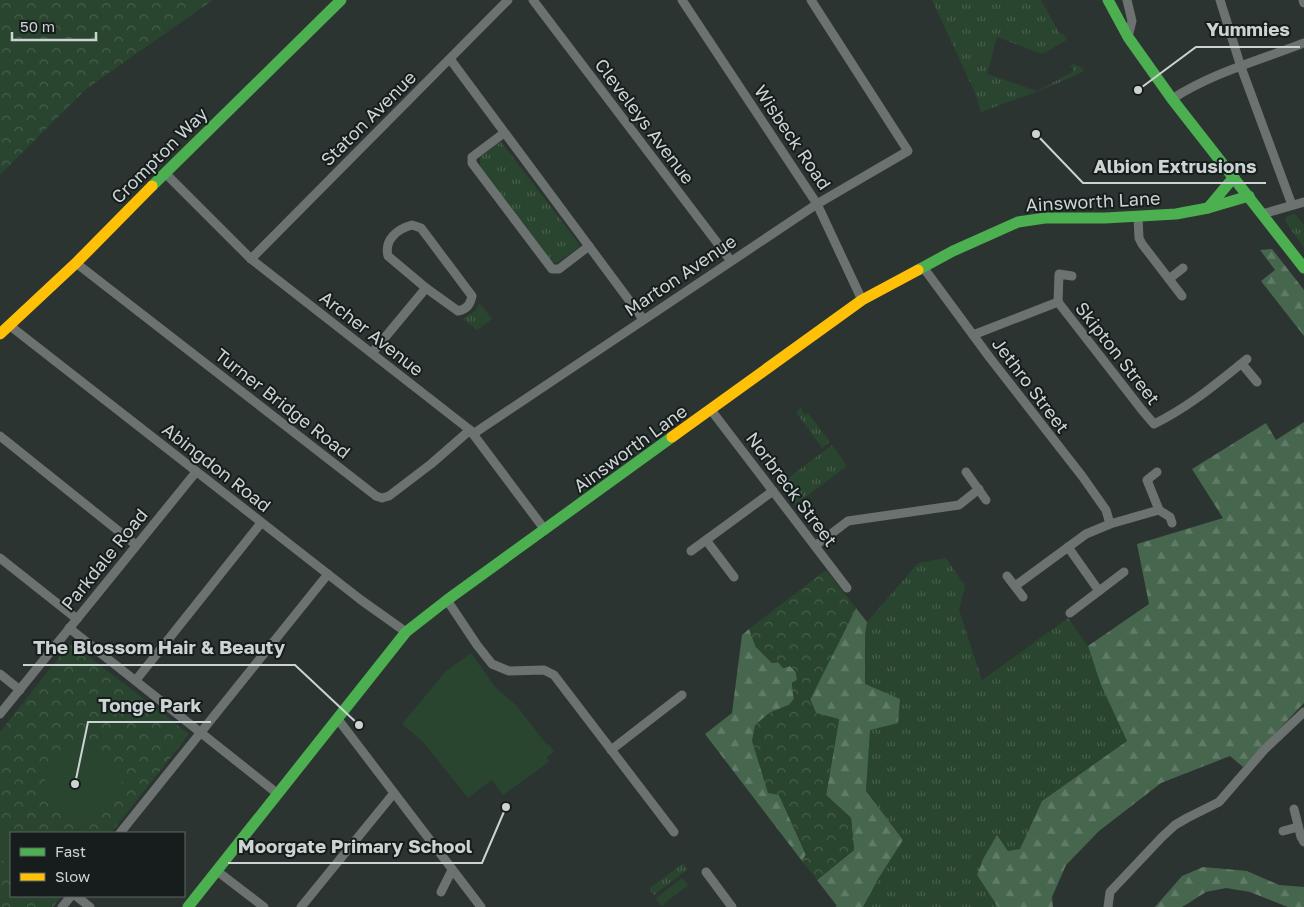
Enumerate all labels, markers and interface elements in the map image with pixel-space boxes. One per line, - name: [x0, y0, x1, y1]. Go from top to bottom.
- scale bar: [12, 10, 96, 42]
- callout: Yummies: [1196, 13, 1300, 47]
- text: 50 m: [20, 17, 55, 35]
- text: Yummies: [1206, 17, 1290, 40]
- street label: Cleveleys Avenue: [591, 54, 699, 188]
- street label: Staton Avenue: [316, 66, 420, 170]
- street label: Wisbeck Road: [750, 80, 836, 194]
- street label: Crompton Way: [106, 102, 212, 208]
- callout: Albion Extrusions: [1083, 149, 1266, 183]
- text: Albion Extrusions: [1093, 154, 1257, 177]
- street label: Ainsworth Lane: [1025, 186, 1161, 216]
- street label: Marton Avenue: [620, 229, 740, 321]
- street label: Archer Avenue: [316, 286, 428, 380]
- street label: Skipton Street: [1071, 297, 1165, 409]
- street label: Jethro Street: [988, 333, 1074, 437]
- street label: Turner Bridge Road: [211, 343, 355, 463]
- street label: Ainsworth Lane: [569, 399, 691, 497]
- street label: Abingdon Road: [158, 418, 276, 516]
- street label: Norbreck Street: [742, 427, 842, 551]
- street label: Parkdale Road: [56, 504, 152, 614]
- callout: The Blossom Hair & Beauty: [23, 631, 295, 665]
- text: The Blossom Hair & Beauty: [33, 635, 286, 658]
- callout: Tonge Park: [88, 688, 211, 722]
- text: Tonge Park: [98, 693, 202, 716]
- callout: Moorgate Primary School: [228, 829, 482, 863]
- legend: [10, 832, 185, 897]
- text: Moorgate Primary School: [238, 834, 472, 857]
- text: Fast: [55, 842, 86, 860]
- text: Slow: [55, 867, 90, 885]

